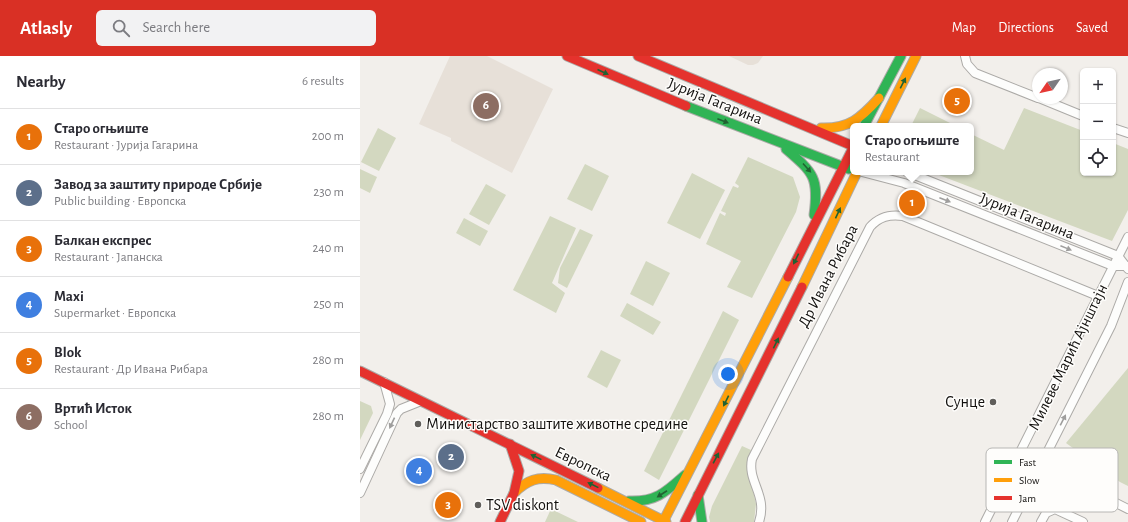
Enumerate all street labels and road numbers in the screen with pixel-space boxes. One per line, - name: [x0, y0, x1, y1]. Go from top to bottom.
- street label: Јурија Гагарина: [665, 75, 765, 128]
- street label: Јурија Гагарина: [977, 190, 1077, 243]
- street label: Др Ивана Рибара: [795, 222, 861, 330]
- street label: Милеве Марић Ајнштајн: [1026, 281, 1111, 433]
- street label: Европска: [552, 444, 614, 484]

